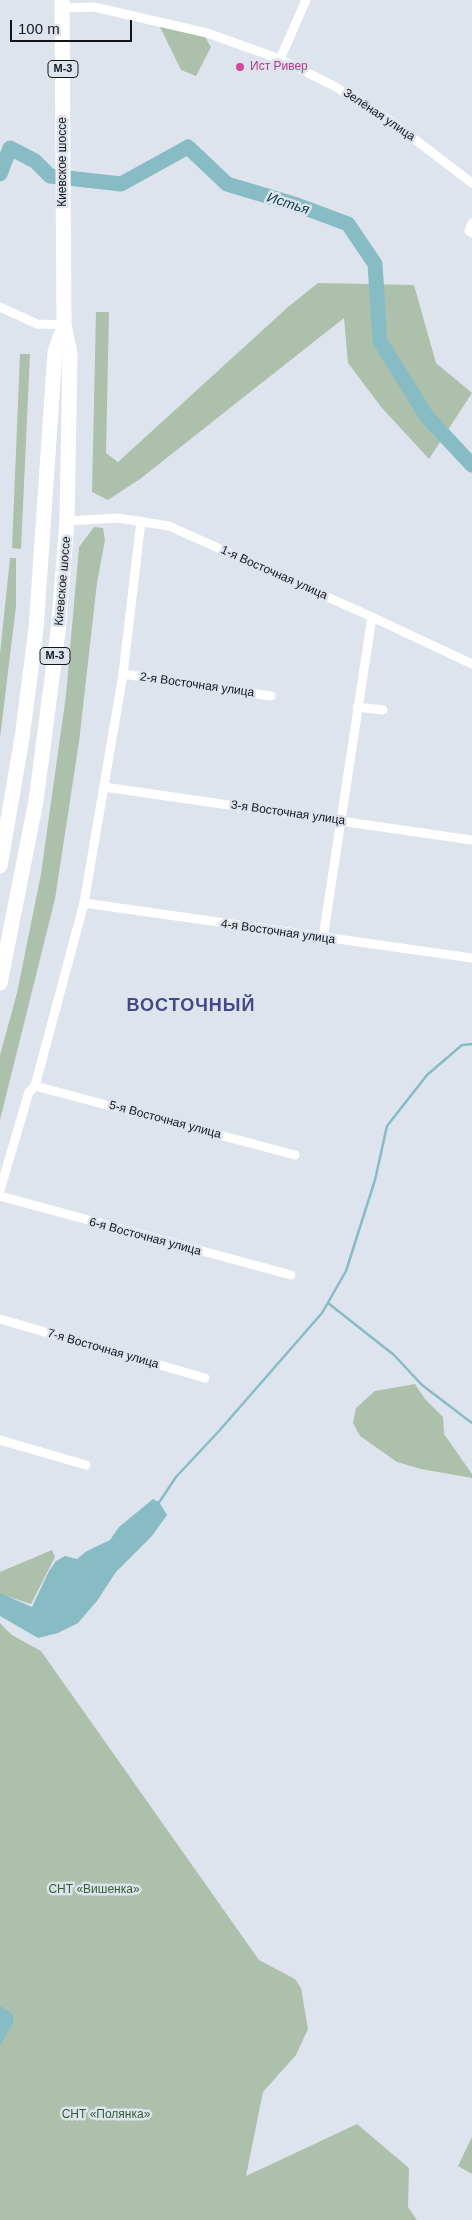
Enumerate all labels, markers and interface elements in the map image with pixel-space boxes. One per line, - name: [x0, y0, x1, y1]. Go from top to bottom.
- scale bar: [12, 10, 135, 42]
- text: 100 m: [18, 20, 60, 37]
- place label: Ист Ривер: [250, 60, 308, 74]
- road number: М-3: [48, 61, 78, 78]
- marker: Ист Ривер: [234, 61, 246, 73]
- street label: Зелёная улица: [340, 86, 418, 144]
- street label: Киевское шоссе: [56, 117, 70, 207]
- water label: Истья: [265, 189, 311, 219]
- street label: Киевское шоссе: [52, 536, 74, 626]
- street label: 1-я Восточная улица: [218, 543, 330, 603]
- road number: М-3: [40, 648, 70, 664]
- street label: 2-я Восточная улица: [139, 670, 255, 700]
- street label: 3-я Восточная улица: [230, 798, 346, 828]
- street label: 4-я Восточная улица: [220, 917, 336, 947]
- district label: ВОСТОЧНЫЙ: [125, 995, 257, 1017]
- street label: 5-я Восточная улица: [107, 1098, 223, 1142]
- street label: 6-я Восточная улица: [87, 1215, 203, 1259]
- street label: 7-я Восточная улица: [46, 1326, 160, 1372]
- park label: СНТ «Вишенка»: [48, 1883, 140, 1897]
- park label: СНТ «Полянка»: [62, 2108, 150, 2122]

